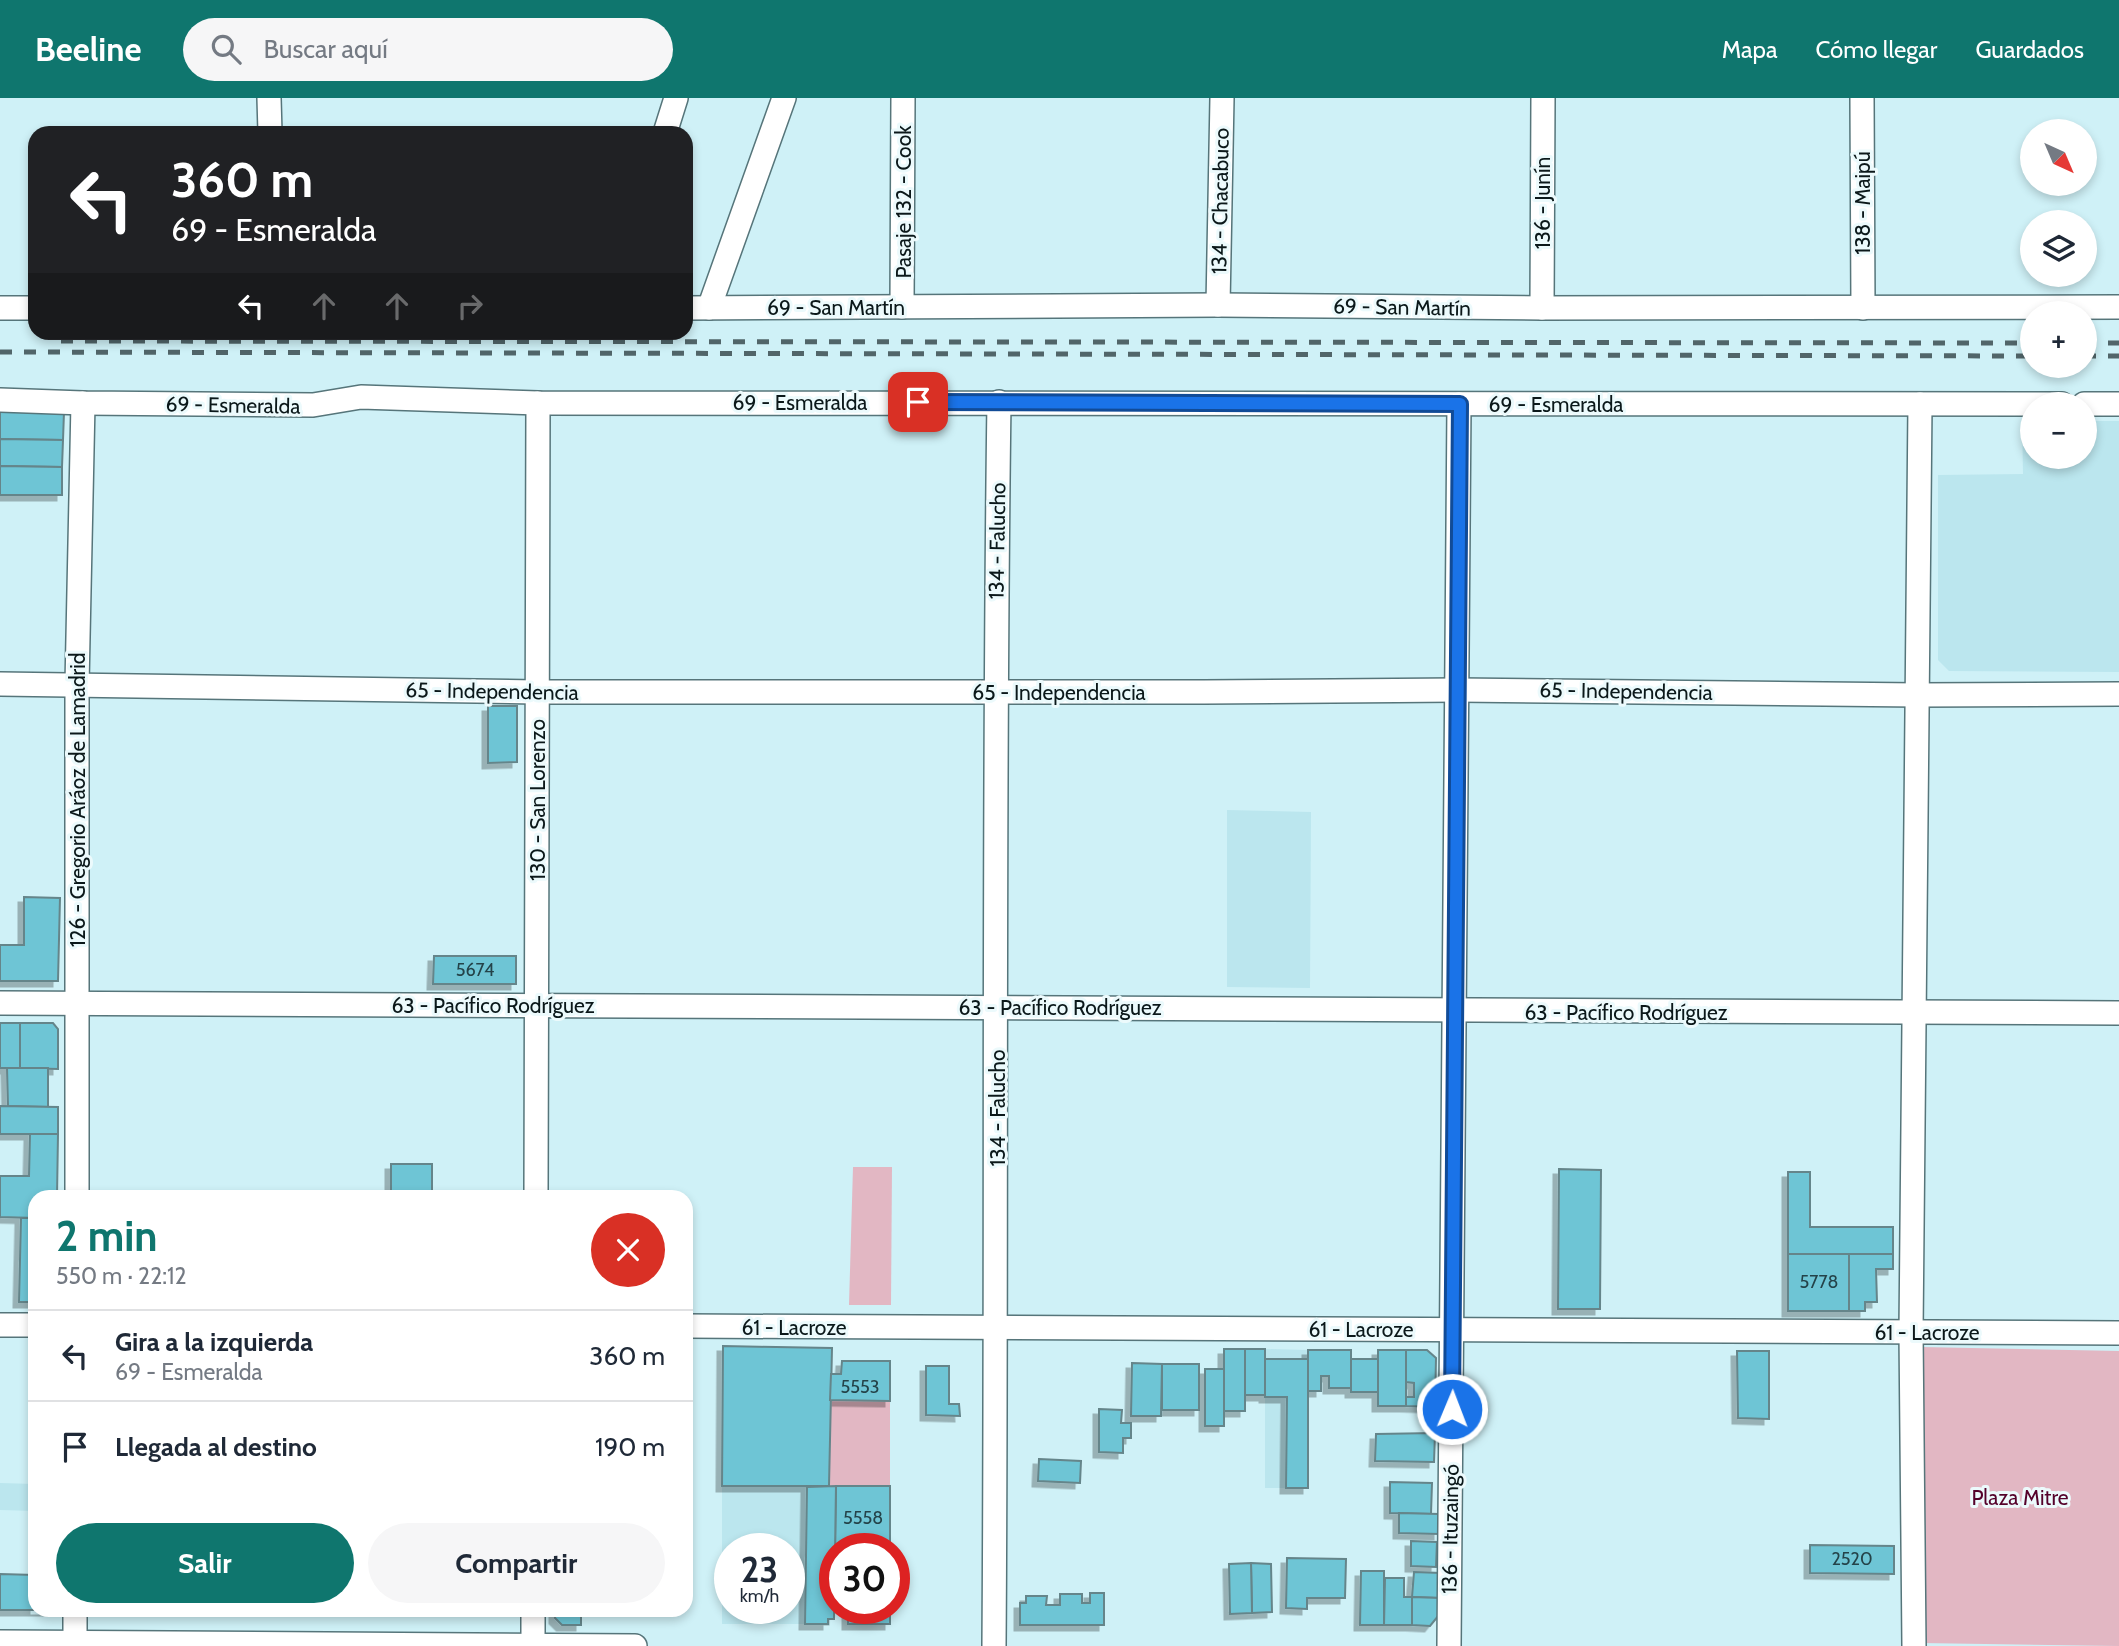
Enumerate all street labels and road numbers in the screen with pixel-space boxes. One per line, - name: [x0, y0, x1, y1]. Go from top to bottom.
- street label: Pasaje 132 - Cook: [891, 125, 917, 279]
- street label: 134 - Chacabuco: [1206, 128, 1234, 274]
- street label: 138 - Maipú: [1850, 151, 1875, 255]
- street label: 136 - Junín: [1530, 157, 1555, 249]
- street label: 69 - San Martín: [1333, 293, 1471, 321]
- street label: 69 - San Martín: [767, 295, 905, 320]
- street label: 69 - Esmeralda: [733, 390, 867, 415]
- street label: 69 - Esmeralda: [165, 391, 301, 419]
- street label: 69 - Esmeralda: [1489, 392, 1623, 417]
- street label: 134 - Falucho: [983, 482, 1011, 600]
- street label: 126 - Gregorio Aráoz de Lamadrid: [65, 653, 90, 947]
- street label: 65 - Independencia: [405, 677, 579, 705]
- street label: 65 - Independencia: [1539, 677, 1713, 705]
- street label: 65 - Independencia: [972, 680, 1146, 705]
- street label: 130 - San Lorenzo: [525, 719, 550, 881]
- street label: 63 - Pacífico Rodríguez: [391, 993, 595, 1018]
- street label: 63 - Pacífico Rodríguez: [958, 995, 1162, 1020]
- street label: 63 - Pacífico Rodríguez: [1524, 1000, 1728, 1025]
- street label: 134 - Falucho: [985, 1050, 1010, 1167]
- street label: 61 - Lacroze: [741, 1315, 847, 1340]
- street label: 61 - Lacroze: [1308, 1317, 1414, 1342]
- street label: 61 - Lacroze: [1874, 1320, 1980, 1345]
- street label: 136 - Ituzaingó: [1436, 1464, 1464, 1594]

